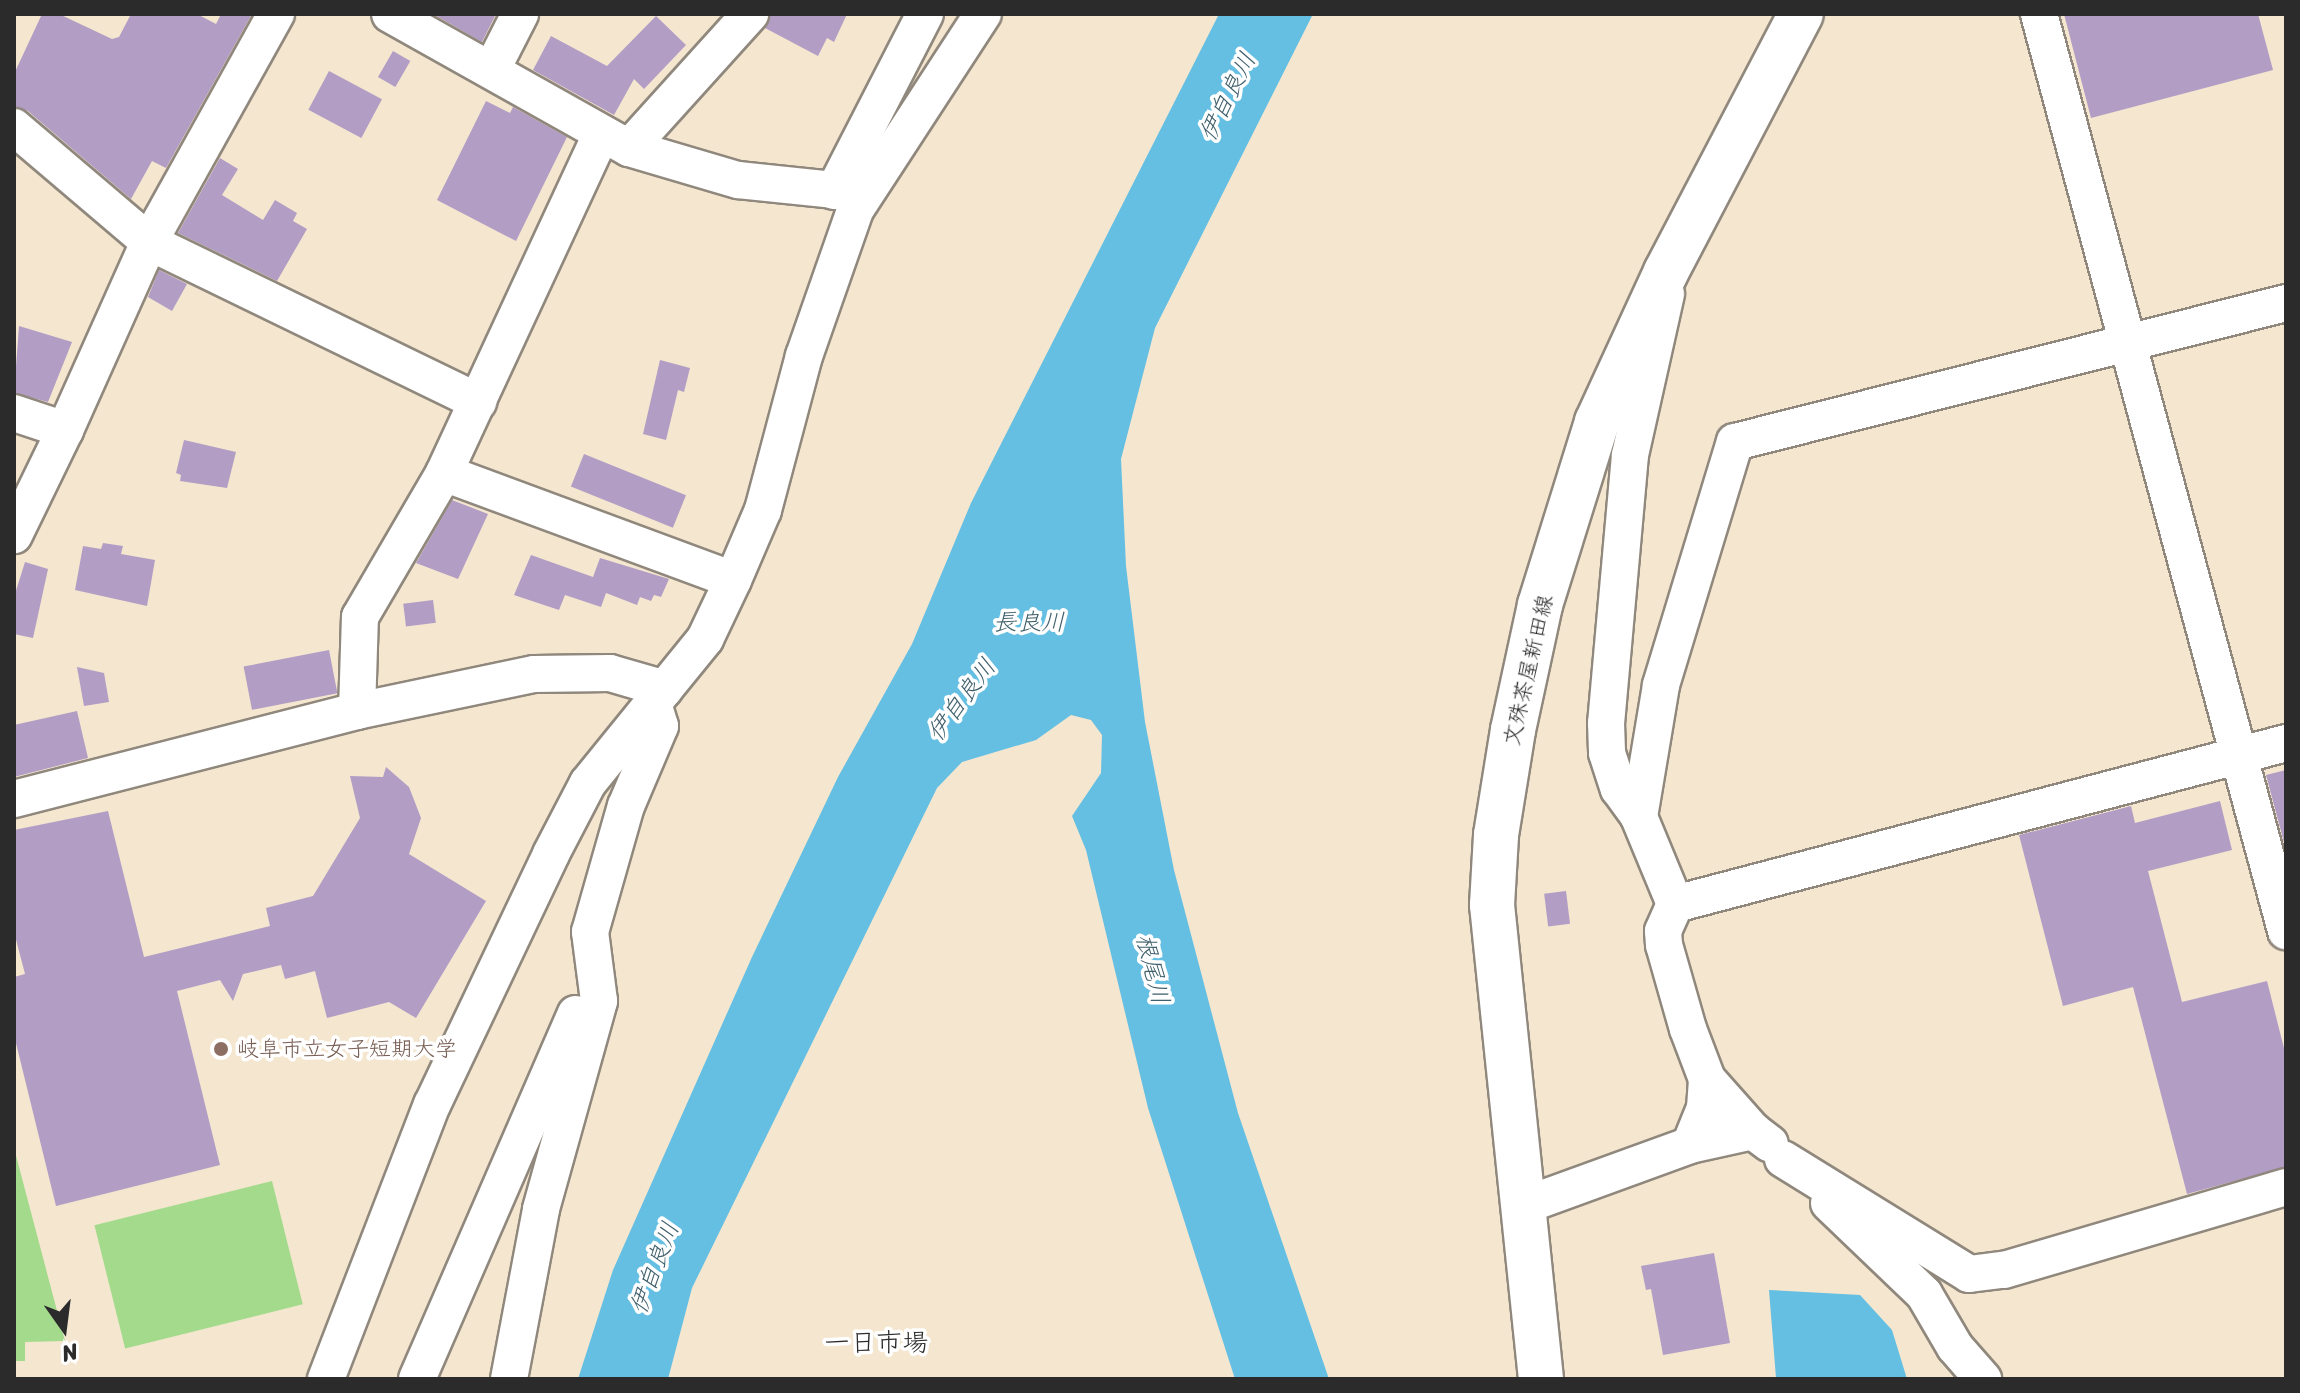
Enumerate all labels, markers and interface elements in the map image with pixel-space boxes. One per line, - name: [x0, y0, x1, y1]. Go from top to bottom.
- water label: 伊自良川: [1193, 48, 1263, 146]
- street label: 文殊茶屋新田線: [1498, 592, 1558, 748]
- water label: 長良川: [993, 609, 1065, 637]
- water label: 伊自良川: [922, 653, 1002, 747]
- water label: 根尾川: [1129, 931, 1175, 1007]
- place label: 岐阜市立女子短期大学: [237, 1036, 457, 1062]
- marker: 岐阜市立女子短期大学: [212, 1040, 230, 1058]
- water label: 伊自良川: [624, 1218, 686, 1318]
- north arrow: [24, 1289, 104, 1369]
- district label: 一日市場: [824, 1327, 928, 1359]
- text: N: [58, 1332, 82, 1374]

